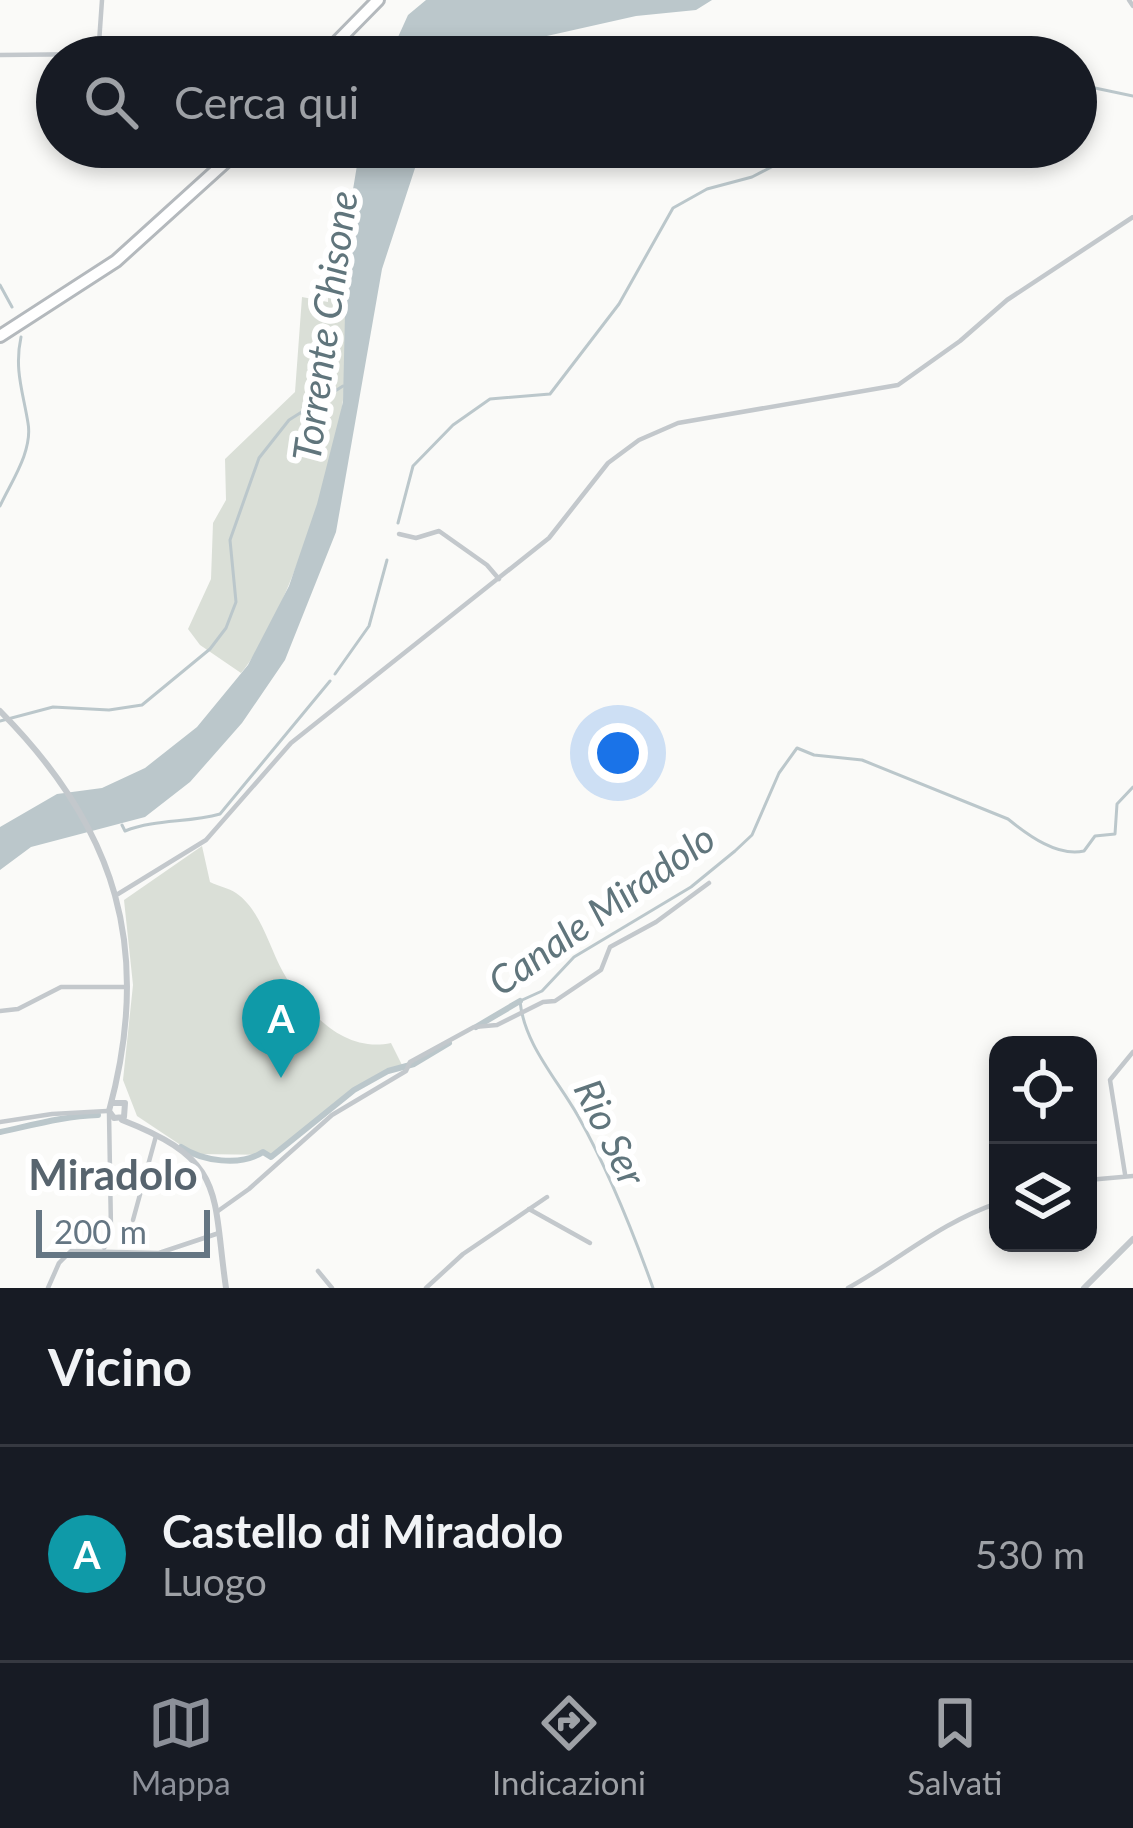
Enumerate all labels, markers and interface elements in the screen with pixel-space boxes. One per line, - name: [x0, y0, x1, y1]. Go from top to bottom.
- search box: [36, 36, 1097, 168]
- icon: search: [78, 69, 144, 135]
- text: Cerca qui: [174, 75, 359, 129]
- water label: Torrente Chisone: [282, 188, 366, 464]
- your location: [588, 723, 648, 783]
- water label: Canale Miradolo: [479, 814, 723, 1004]
- pin: A: [242, 979, 320, 1078]
- map controls: [989, 1036, 1097, 1252]
- button: locate: [989, 1036, 1097, 1144]
- water label: Rio Ser: [566, 1071, 657, 1193]
- button: layers: [989, 1144, 1097, 1252]
- district label: Miradolo: [28, 1149, 198, 1199]
- scale bar: [36, 1204, 210, 1257]
- text: 200 m: [54, 1211, 147, 1251]
- text: Vicino: [48, 1336, 192, 1397]
- text: Castello di Miradolo: [162, 1504, 563, 1558]
- text: A: [73, 1531, 101, 1577]
- text: 530 m: [975, 1531, 1085, 1577]
- text: Luogo: [162, 1558, 267, 1604]
- tab: Mappa: [131, 1690, 231, 1802]
- tab: Indicazioni: [492, 1690, 646, 1802]
- tab: Salvati: [907, 1690, 1002, 1802]

